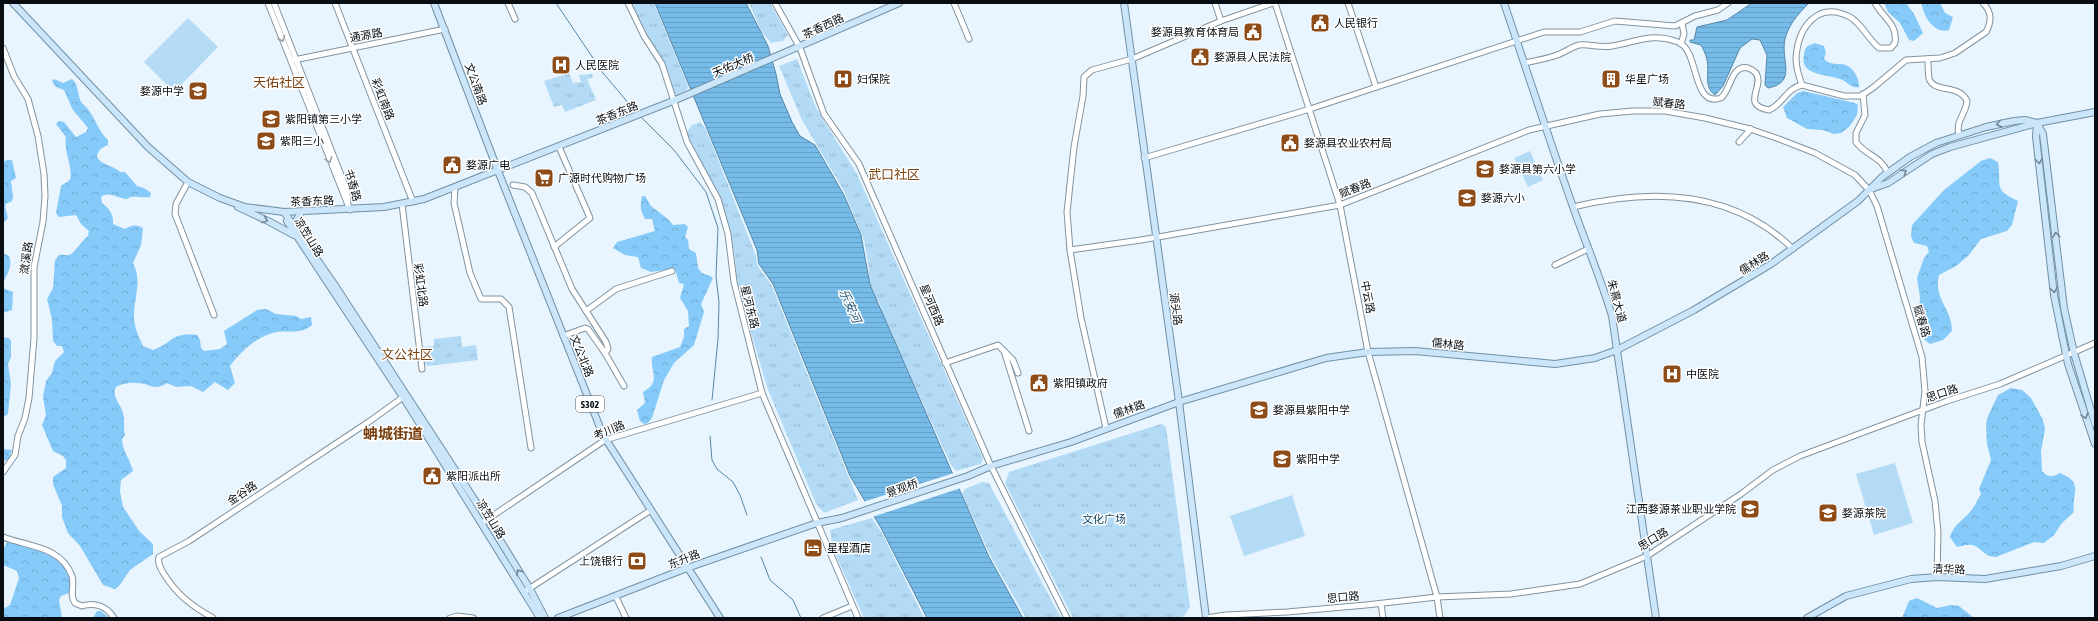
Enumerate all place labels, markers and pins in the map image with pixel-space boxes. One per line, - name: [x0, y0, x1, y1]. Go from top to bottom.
- public building icon: 人民银行: [1309, 12, 1331, 34]
- place label: 人民银行: [1334, 17, 1378, 29]
- public building icon: 婺源县教育体育局: [1242, 21, 1264, 43]
- place label: 婺源县教育体育局: [1151, 26, 1239, 38]
- public building icon: 婺源县人民法院: [1189, 46, 1211, 68]
- place label: 婺源县人民法院: [1214, 51, 1291, 63]
- hospital icon: 人民医院: [550, 54, 572, 76]
- place label: 人民医院: [575, 59, 619, 71]
- hospital icon: 妇保院: [832, 68, 854, 90]
- building icon: 华星广场: [1600, 68, 1622, 90]
- place label: 妇保院: [857, 73, 890, 85]
- place label: 华星广场: [1625, 73, 1669, 85]
- school or university icon: 婺源中学: [187, 80, 209, 102]
- place label: 婺源中学: [140, 85, 184, 97]
- school or university icon: 紫阳镇第三小学: [260, 108, 282, 130]
- place label: 紫阳镇第三小学: [285, 113, 362, 125]
- school or university icon: 紫阳三小: [255, 130, 277, 152]
- public building icon: 婺源县农业农村局: [1279, 132, 1301, 154]
- place label: 紫阳三小: [280, 135, 324, 147]
- place label: 婺源县农业农村局: [1304, 137, 1392, 149]
- public building icon: 婺源广电: [441, 154, 463, 176]
- school or university icon: 婺源县第六小学: [1474, 158, 1496, 180]
- place label: 婺源广电: [466, 159, 510, 171]
- place label: 婺源县第六小学: [1499, 163, 1576, 175]
- supermarket icon: 广源时代购物广场: [533, 167, 555, 189]
- place label: 广源时代购物广场: [558, 172, 646, 184]
- school or university icon: 婺源六小: [1456, 187, 1478, 209]
- place label: 婺源六小: [1481, 192, 1525, 204]
- hospital icon: 中医院: [1661, 363, 1683, 385]
- place label: 中医院: [1686, 368, 1719, 380]
- public building icon: 紫阳镇政府: [1028, 372, 1050, 394]
- place label: 紫阳镇政府: [1053, 377, 1108, 389]
- school or university icon: 婺源县紫阳中学: [1248, 399, 1270, 421]
- place label: 婺源县紫阳中学: [1273, 404, 1350, 416]
- school or university icon: 紫阳中学: [1271, 448, 1293, 470]
- place label: 紫阳中学: [1296, 453, 1340, 465]
- public building icon: 紫阳派出所: [421, 465, 443, 487]
- place label: 紫阳派出所: [446, 470, 501, 482]
- school or university icon: 江西婺源茶业职业学院: [1739, 498, 1761, 520]
- school or university icon: 婺源茶院: [1817, 502, 1839, 524]
- place label: 江西婺源茶业职业学院: [1626, 503, 1736, 515]
- place label: 婺源茶院: [1842, 507, 1886, 519]
- hotel icon: 星程酒店: [802, 537, 824, 559]
- place label: 星程酒店: [827, 542, 871, 554]
- bank icon: 上饶银行: [626, 550, 648, 572]
- place label: 上饶银行: [579, 555, 623, 567]

